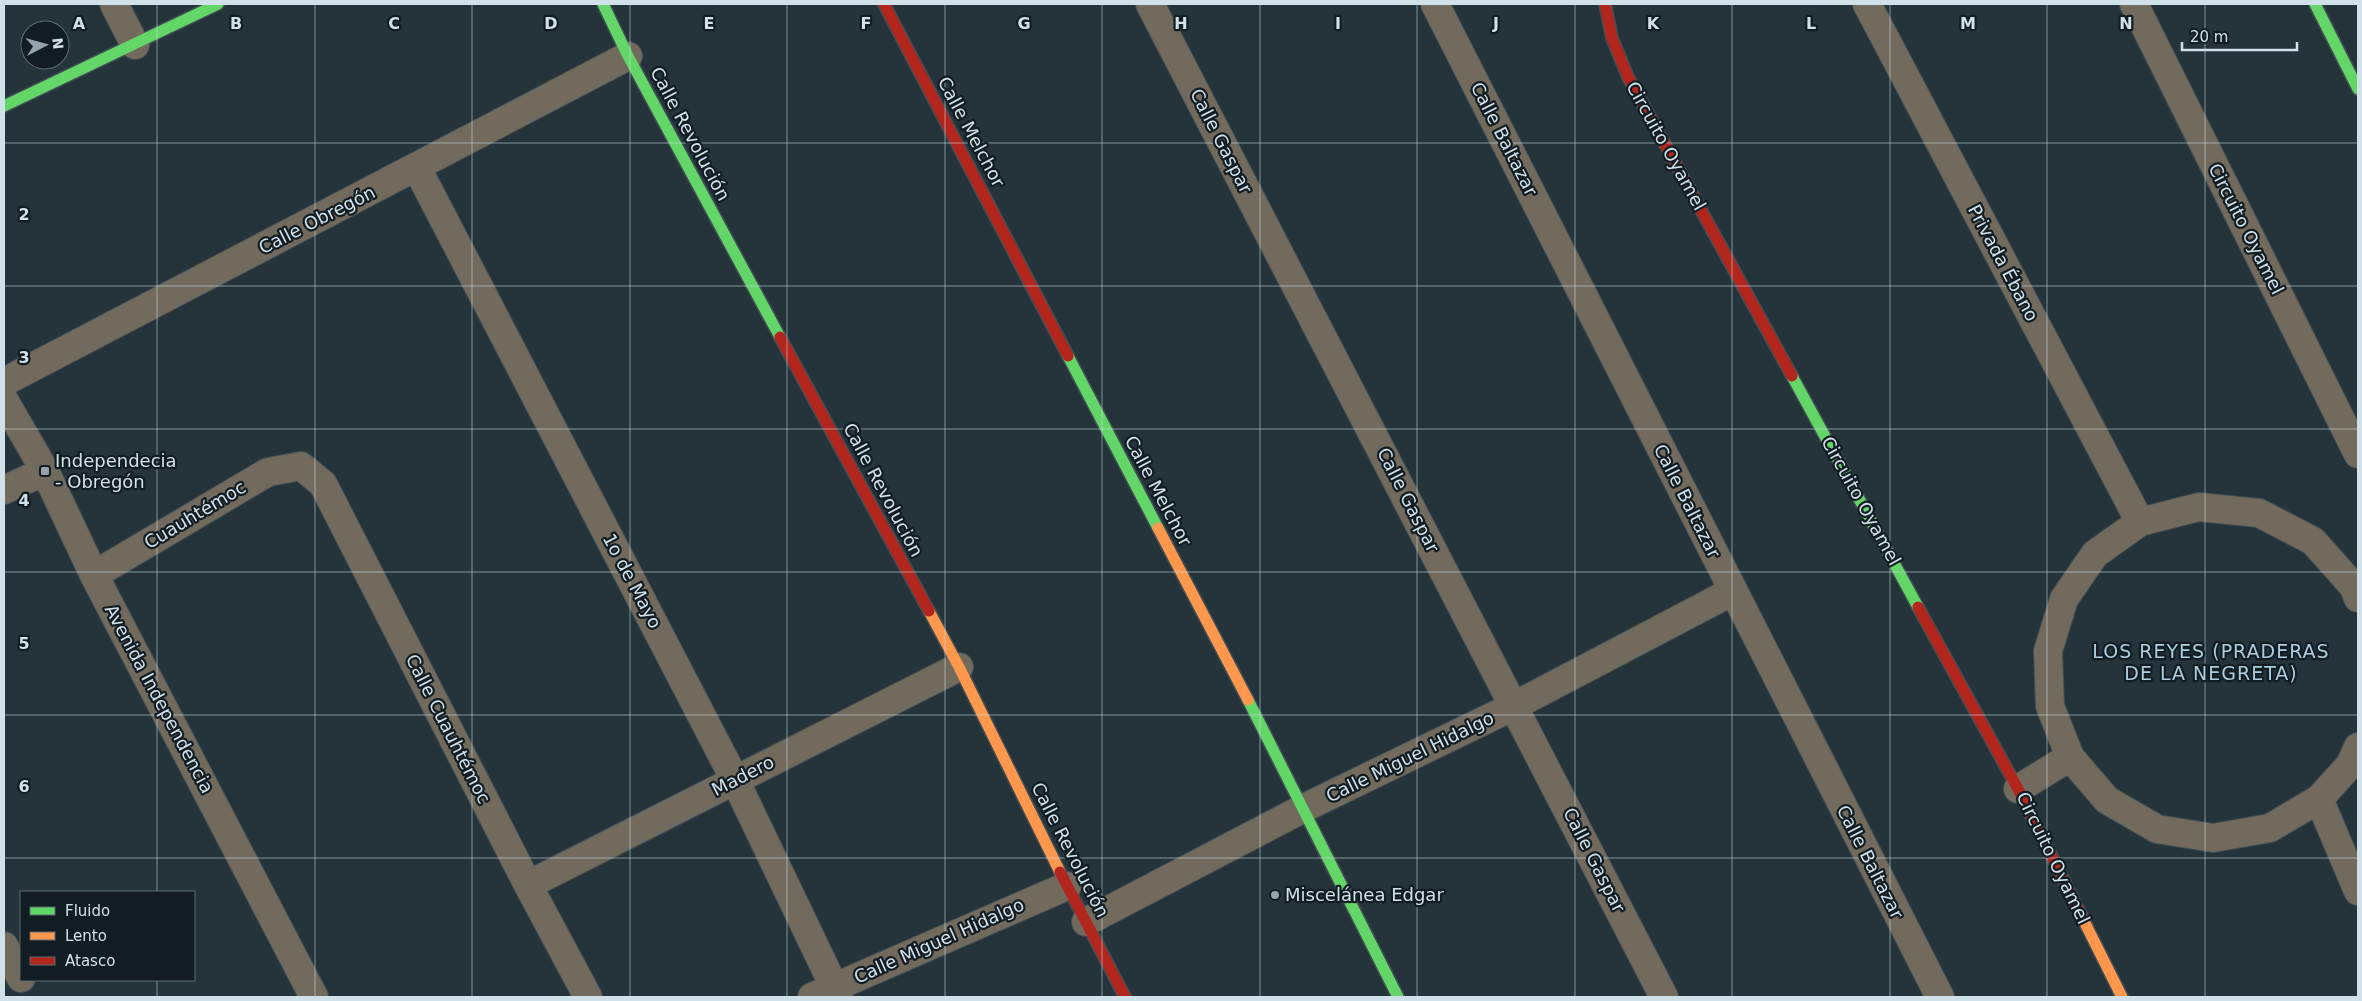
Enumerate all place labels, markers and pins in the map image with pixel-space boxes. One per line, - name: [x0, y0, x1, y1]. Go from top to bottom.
- place label: Independecia - Obregón: [55, 450, 177, 492]
- marker: Independecia - Obregón: [39, 465, 51, 477]
- place label: Miscelánea Edgar: [1285, 884, 1444, 905]
- marker: Miscelánea Edgar: [1269, 889, 1281, 901]

